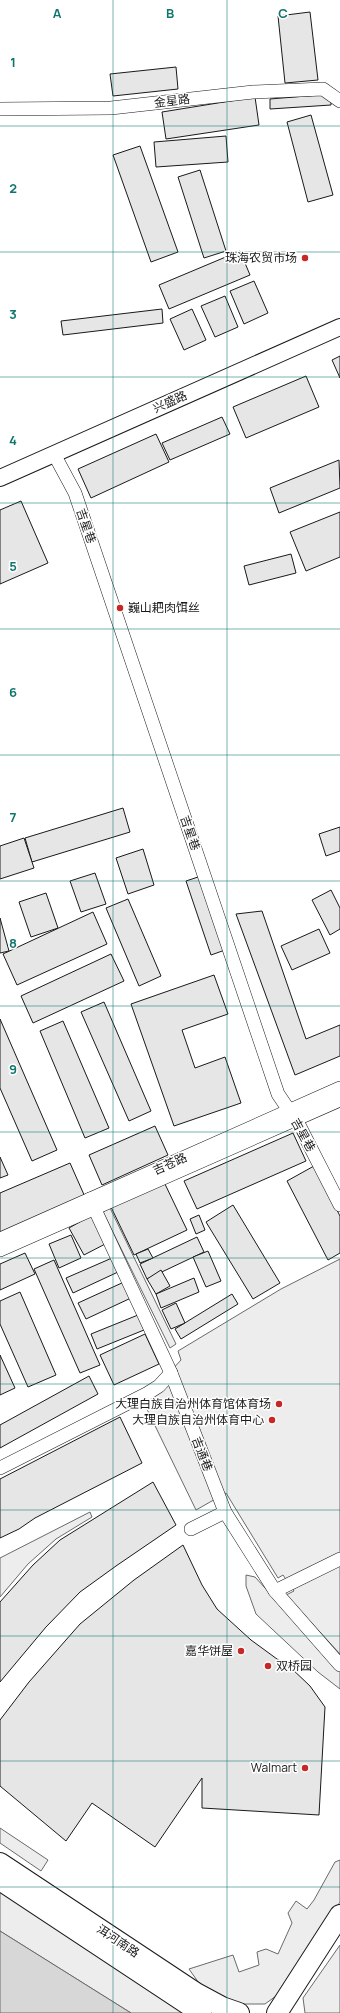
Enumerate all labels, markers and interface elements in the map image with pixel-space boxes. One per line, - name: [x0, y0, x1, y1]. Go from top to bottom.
- text: A: [53, 4, 62, 22]
- text: B: [166, 4, 174, 22]
- text: C: [278, 4, 288, 22]
- text: 1: [10, 53, 16, 71]
- street label: 金星路: [153, 90, 191, 111]
- text: 2: [9, 179, 17, 197]
- place label: 珠海农贸市场: [225, 249, 297, 266]
- marker: 珠海农贸市场: [300, 253, 310, 263]
- text: 3: [9, 305, 17, 323]
- street label: 兴盛路: [150, 386, 190, 417]
- text: 4: [9, 431, 17, 449]
- street label: 吉星巷: [73, 506, 100, 546]
- text: 5: [9, 557, 17, 575]
- place label: 巍山耙肉饵丝: [128, 599, 200, 616]
- marker: 巍山耙肉饵丝: [115, 603, 125, 613]
- text: 6: [9, 683, 17, 701]
- text: 7: [10, 808, 17, 826]
- street label: 吉星巷: [177, 813, 204, 853]
- text: 8: [9, 934, 17, 952]
- text: 9: [9, 1060, 17, 1078]
- street label: 吉星巷: [287, 1115, 320, 1155]
- street label: 吉苍路: [150, 1148, 190, 1179]
- place label: 大理白族自治州体育馆体育场: [115, 1395, 271, 1412]
- marker: 大理白族自治州体育馆体育场: [274, 1399, 284, 1409]
- place label: 大理自族自治州体育中心: [132, 1411, 264, 1428]
- marker: 大理自族自治州体育中心: [267, 1415, 277, 1425]
- street label: 吉通巷: [188, 1434, 217, 1474]
- place label: 嘉华饼屋: [185, 1642, 233, 1659]
- marker: 嘉华饼屋: [236, 1646, 246, 1656]
- place label: 双桥园: [276, 1657, 312, 1674]
- marker: 双桥园: [263, 1661, 273, 1671]
- place label: Walmart: [251, 1759, 297, 1776]
- marker: Walmart: [300, 1763, 310, 1773]
- street label: 洱河南路: [94, 1920, 143, 1961]

